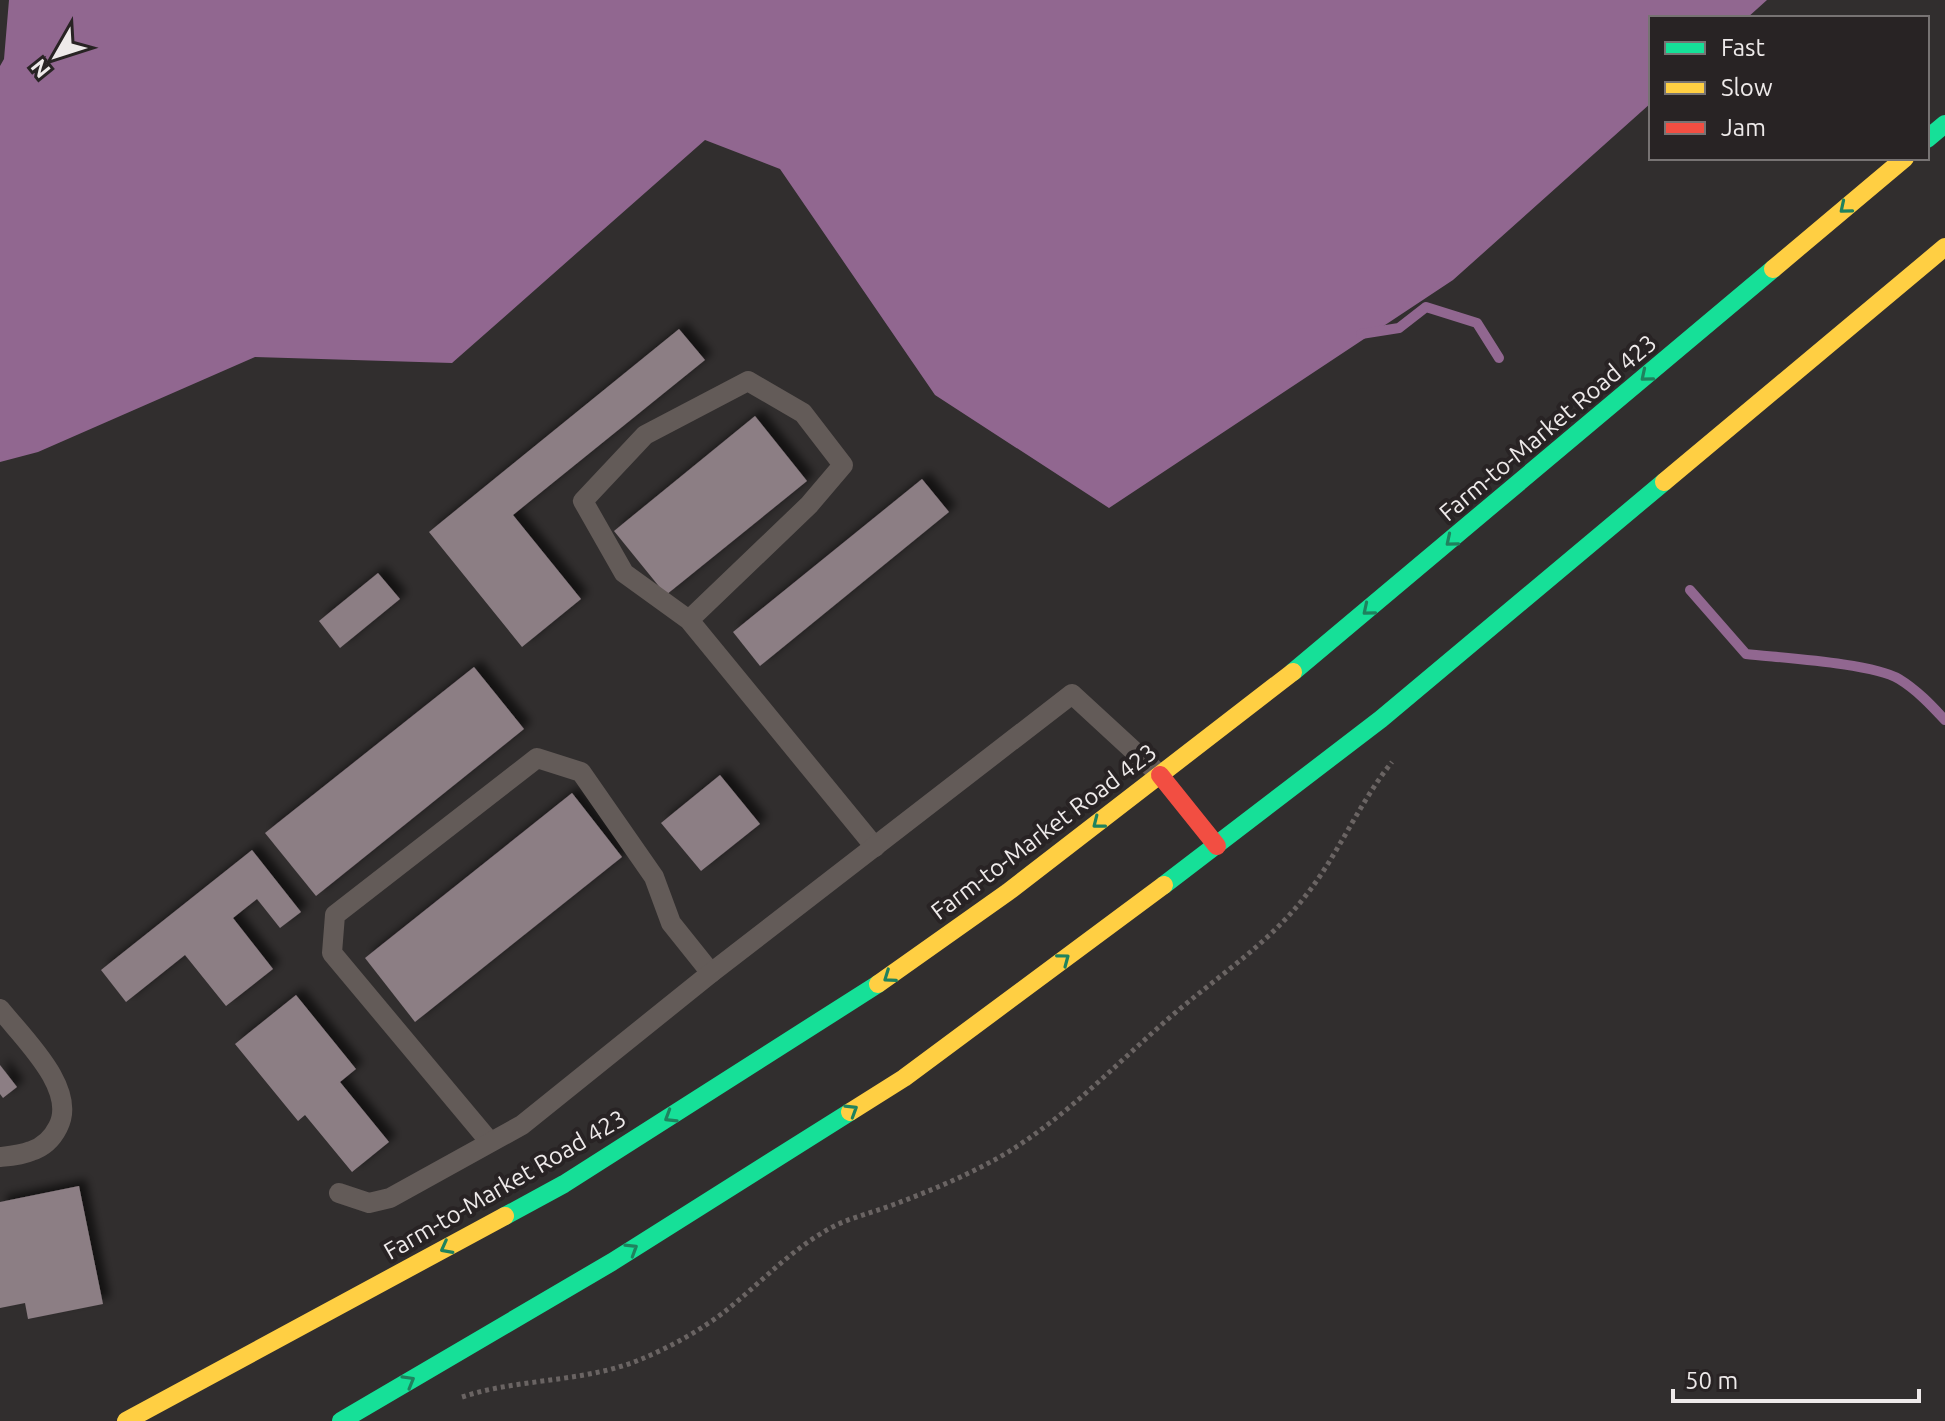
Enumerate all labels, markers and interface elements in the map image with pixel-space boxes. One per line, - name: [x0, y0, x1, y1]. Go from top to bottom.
- north arrow: [16, 16, 96, 96]
- legend: [1649, 16, 1929, 160]
- text: Fast: [1721, 34, 1765, 61]
- text: N: [25, 55, 55, 83]
- text: Slow: [1721, 74, 1773, 101]
- text: Jam: [1721, 114, 1766, 141]
- one-way arrow: [1840, 198, 1854, 213]
- street label: Farm-to-Market Road 423: [1434, 329, 1662, 526]
- one-way arrow: [1641, 366, 1656, 381]
- one-way arrow: [1445, 531, 1460, 546]
- one-way arrow: [1363, 600, 1377, 615]
- street label: Farm-to-Market Road 423: [926, 738, 1162, 925]
- one-way arrow: [1093, 813, 1107, 827]
- one-way arrow: [1055, 955, 1069, 969]
- one-way arrow: [884, 967, 898, 982]
- street label: Farm-to-Market Road 423: [379, 1104, 630, 1265]
- one-way arrow: [843, 1105, 858, 1120]
- one-way arrow: [665, 1108, 679, 1123]
- one-way arrow: [440, 1238, 455, 1254]
- one-way arrow: [623, 1243, 638, 1259]
- scale bar: [1673, 1353, 1919, 1403]
- text: 50 m: [1685, 1367, 1738, 1394]
- one-way arrow: [400, 1376, 414, 1391]

